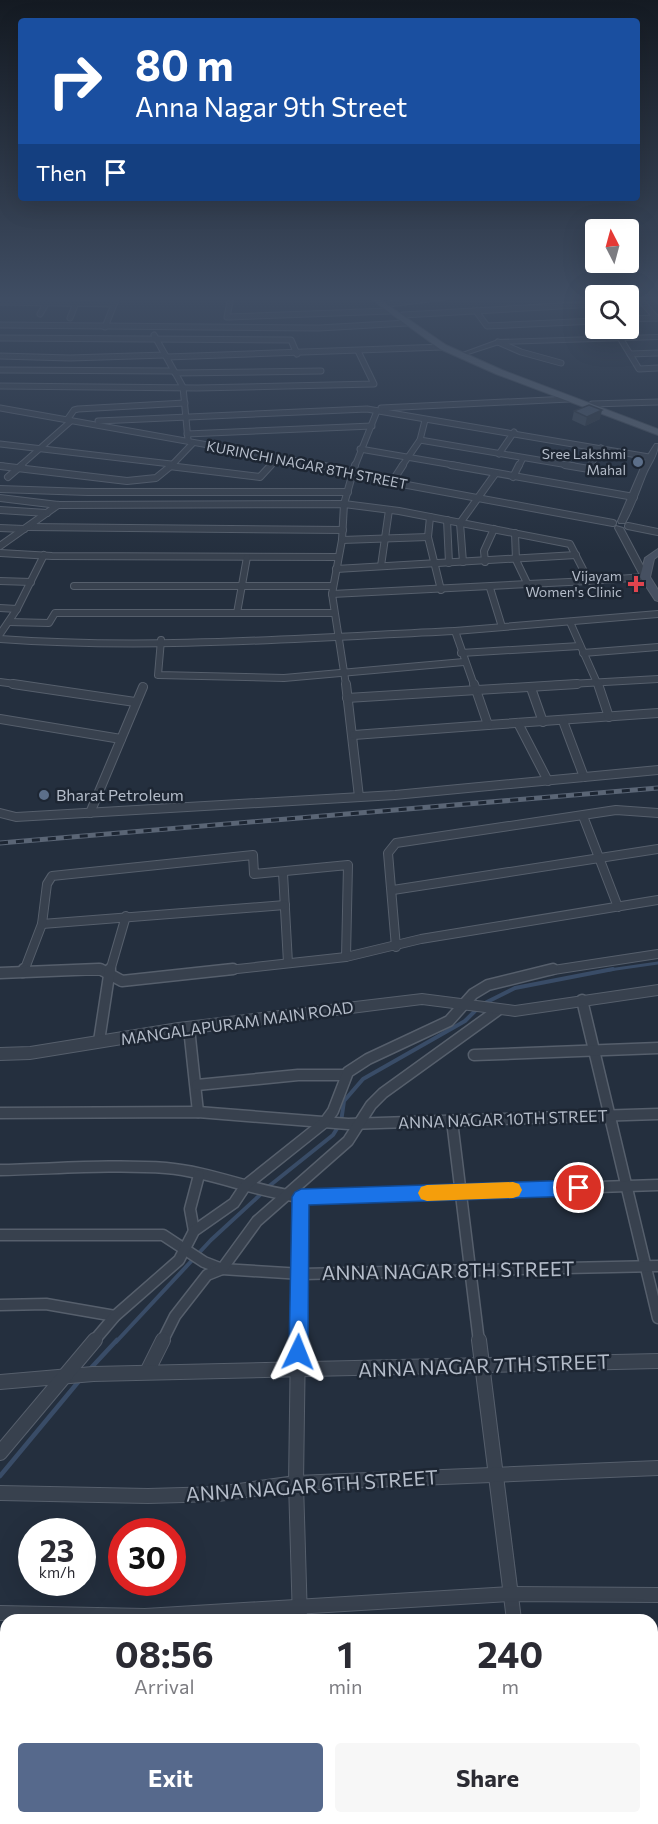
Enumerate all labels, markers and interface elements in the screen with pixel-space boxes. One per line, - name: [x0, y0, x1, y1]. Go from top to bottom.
- text: 80 m: [135, 38, 234, 90]
- icon: right: [36, 42, 114, 120]
- text: Anna Nagar 9th Street: [135, 90, 407, 123]
- icon: arrive: [99, 156, 132, 189]
- text: Then: [36, 159, 87, 186]
- north arrow: [585, 219, 639, 273]
- map controls: [585, 219, 639, 339]
- button: search: [585, 285, 639, 339]
- street label: KURINCHI NAGAR 8TH STREET: [205, 437, 409, 492]
- place label: Sree Lakshmi Mahal: [542, 445, 626, 478]
- marker: Sree Lakshmi Mahal: [631, 455, 645, 469]
- place label: Vijayam Women's Clinic: [526, 567, 622, 600]
- marker: Vijayam Women's Clinic: [627, 575, 645, 593]
- place label: Bharat Petroleum: [56, 785, 184, 804]
- marker: Bharat Petroleum: [37, 788, 51, 802]
- street label: MANGALAPURAM MAIN ROAD: [119, 997, 355, 1048]
- street label: ANNA NAGAR 10TH STREET: [398, 1105, 608, 1132]
- pin: [553, 1162, 604, 1213]
- icon: arrive: [562, 1171, 595, 1204]
- street label: ANNA NAGAR 8TH STREET: [321, 1256, 575, 1284]
- position arrow: [266, 1320, 330, 1384]
- street label: ANNA NAGAR 7TH STREET: [358, 1349, 610, 1381]
- street label: ANNA NAGAR 6TH STREET: [185, 1464, 439, 1506]
- speed limit sign: 30: [108, 1518, 186, 1596]
- text: 23: [40, 1531, 74, 1568]
- text: km/h: [39, 1563, 75, 1581]
- text: 08:56: [115, 1631, 214, 1675]
- text: 1: [337, 1631, 354, 1675]
- text: 240: [477, 1631, 543, 1675]
- text: Arrival: [134, 1674, 194, 1698]
- text: min: [328, 1674, 362, 1698]
- text: m: [502, 1674, 519, 1698]
- button: Exit: [18, 1743, 323, 1812]
- button: Share: [335, 1743, 640, 1812]

